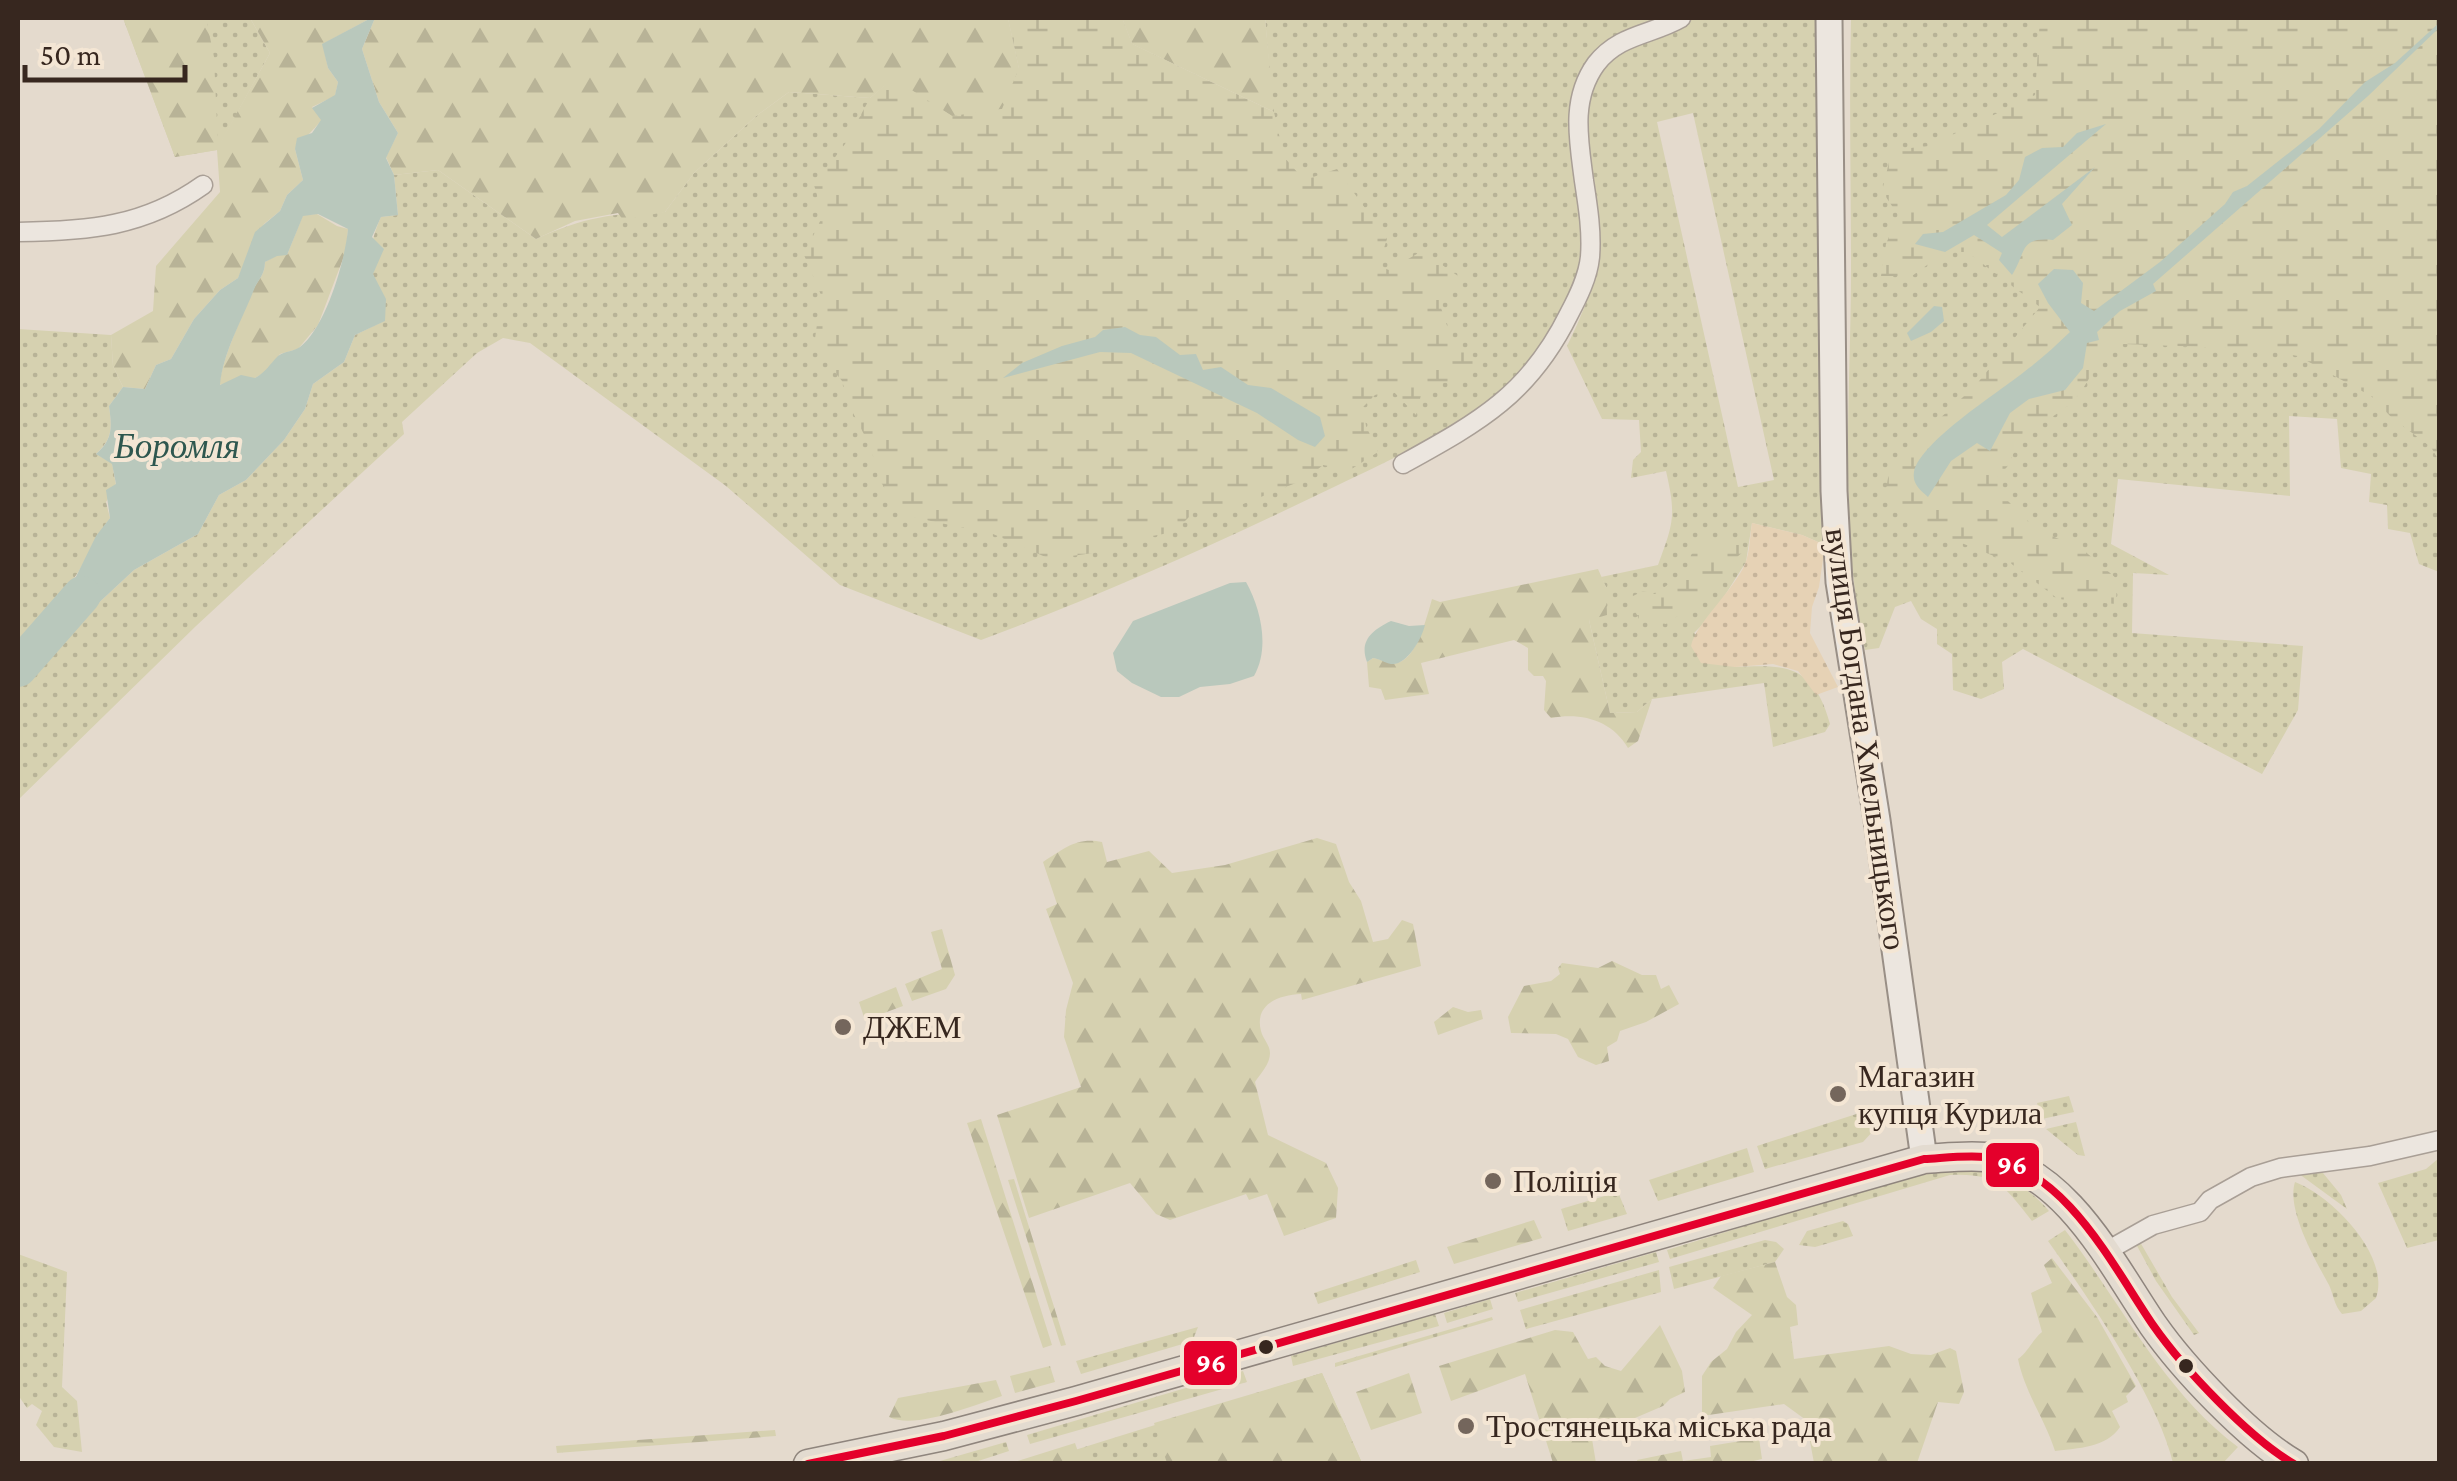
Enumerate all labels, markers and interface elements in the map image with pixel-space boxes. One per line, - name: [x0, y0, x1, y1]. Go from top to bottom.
- scale bar: [25, 20, 185, 82]
- text: 50 m: [40, 38, 101, 71]
- water label: Боромля: [113, 427, 240, 466]
- street label: вулиця Богдана Хмельницького: [1819, 526, 1913, 952]
- place label: ДЖЕМ: [863, 1009, 962, 1045]
- marker: ДЖЕМ: [832, 1016, 854, 1038]
- place label: Магазин купця Курила: [1858, 1058, 2042, 1131]
- marker: Магазин купця Курила: [1827, 1083, 1849, 1105]
- line badge: 96: [1984, 1141, 2041, 1189]
- text: 96: [1997, 1149, 2027, 1180]
- place label: Поліція: [1513, 1163, 1618, 1199]
- marker: Поліція: [1482, 1170, 1504, 1192]
- unlabelled marker: [1256, 1337, 1276, 1357]
- line badge: 96: [1182, 1339, 1239, 1387]
- text: 96: [1196, 1347, 1226, 1378]
- unlabelled marker: [2176, 1356, 2196, 1376]
- place label: Тростянецька міська рада: [1486, 1408, 1832, 1444]
- marker: Тростянецька міська рада: [1455, 1415, 1477, 1437]

